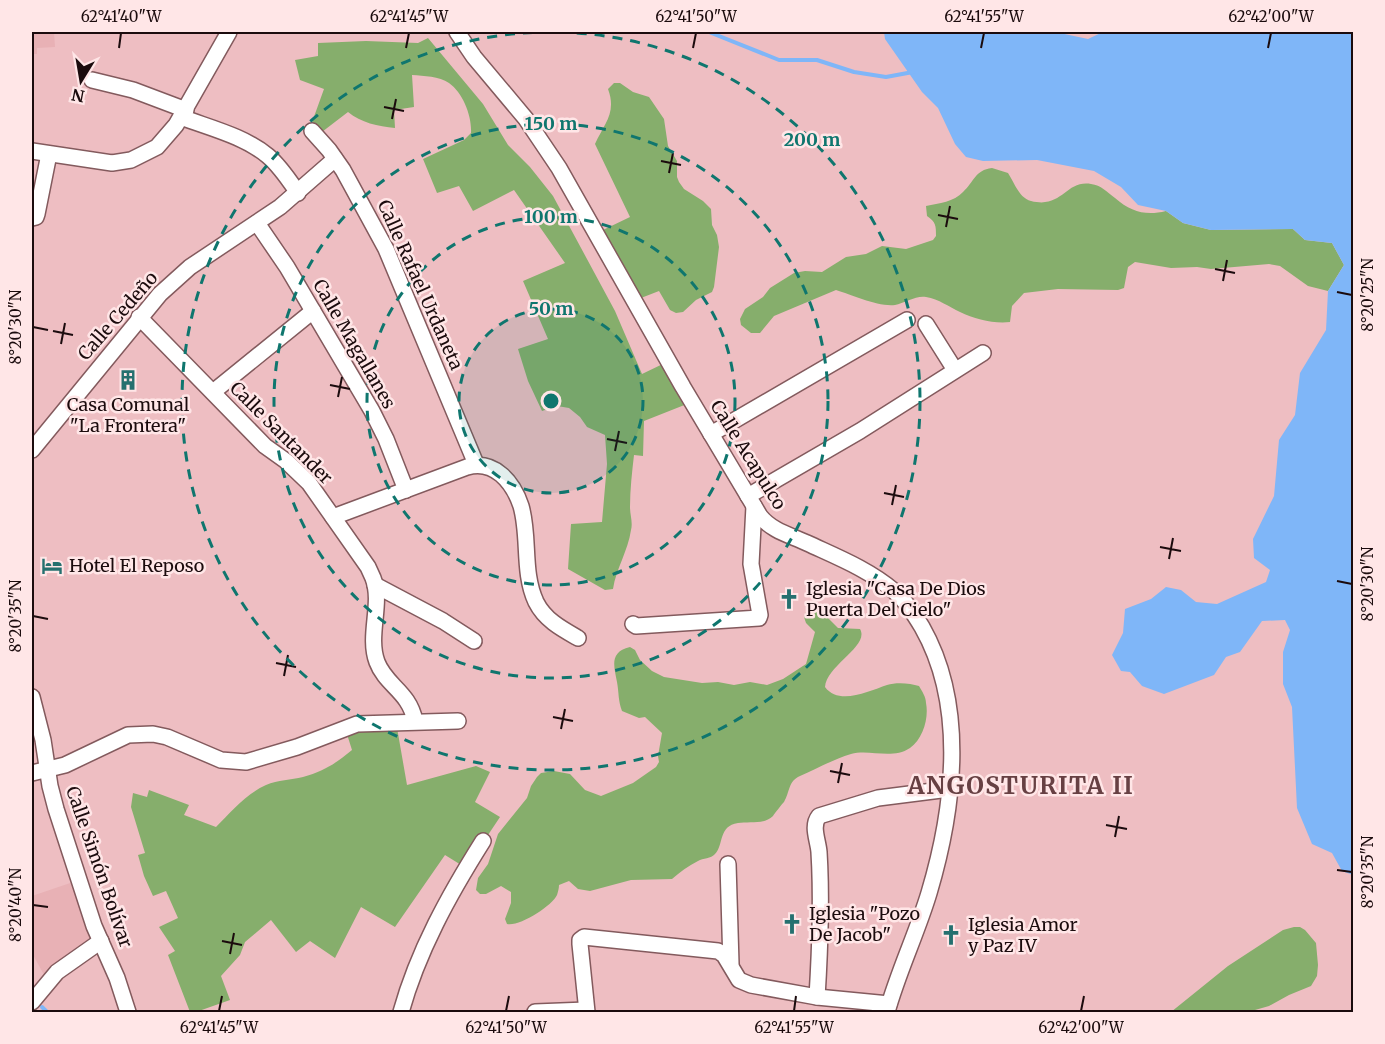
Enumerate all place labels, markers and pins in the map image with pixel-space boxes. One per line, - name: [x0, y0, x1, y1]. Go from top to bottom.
- building icon: Casa Comunal "La Frontera": [116, 368, 140, 392]
- centre of rings: [541, 391, 561, 411]
- place label: Casa Comunal "La Frontera": [67, 393, 190, 437]
- hotel icon: Hotel El Reposo: [40, 554, 64, 578]
- place label: Hotel El Reposo: [69, 554, 204, 577]
- place label: Iglesia "Casa De Dios Puerta Del Cielo": [806, 577, 986, 621]
- church icon: Iglesia "Casa De Dios Puerta Del Cielo": [777, 587, 801, 611]
- place label: Iglesia "Pozo De Jacob": [809, 902, 920, 946]
- church icon: Iglesia "Pozo De Jacob": [780, 912, 804, 936]
- place label: Iglesia Amor y Paz IV: [968, 913, 1078, 957]
- church icon: Iglesia Amor y Paz IV: [939, 923, 963, 947]

